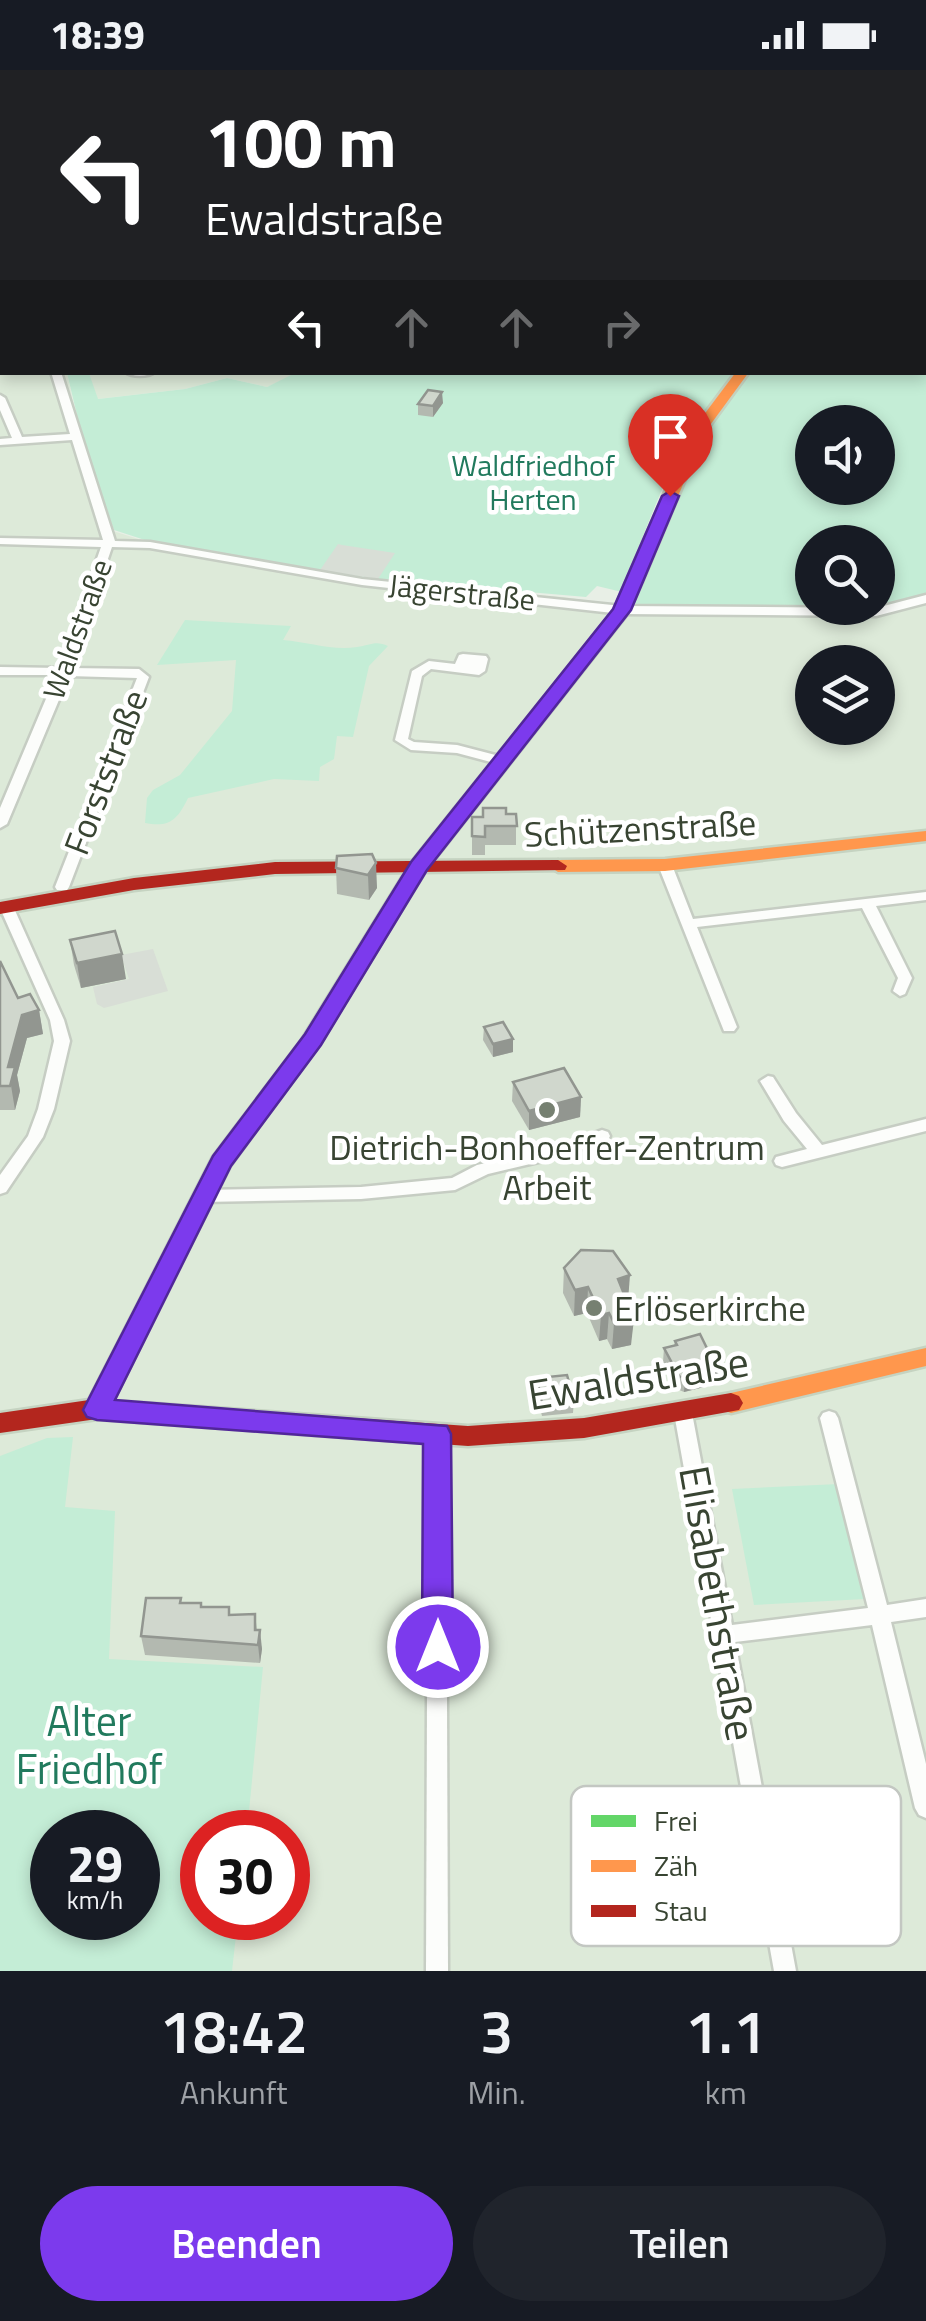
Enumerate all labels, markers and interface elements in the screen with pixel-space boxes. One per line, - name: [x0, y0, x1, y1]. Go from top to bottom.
- text: 18:39: [50, 6, 145, 64]
- text: 100 m: [205, 88, 397, 194]
- icon: left: [40, 110, 170, 240]
- text: Ewaldstraße: [205, 184, 444, 252]
- icon: left: [279, 300, 334, 355]
- icon: ahead: [384, 300, 439, 355]
- icon: ahead: [489, 300, 544, 355]
- icon: right: [594, 300, 649, 355]
- pin: [628, 394, 713, 497]
- map controls: [795, 405, 895, 745]
- button: sound: [795, 405, 895, 505]
- icon: arrive: [643, 409, 698, 464]
- park label: Waldfriedhof Herten: [451, 442, 615, 522]
- button: search: [795, 525, 895, 625]
- street label: Waldstraße: [30, 552, 124, 706]
- street label: Jägerstraße: [387, 561, 537, 623]
- button: layers: [795, 645, 895, 745]
- street label: Forststraße: [49, 682, 161, 862]
- street label: Schützenstraße: [523, 795, 757, 861]
- marker: Dietrich-Bonhoeffer-Zentrum Arbeit: [536, 1099, 558, 1121]
- place label: Dietrich-Bonhoeffer-Zentrum Arbeit: [329, 1120, 765, 1214]
- place label: Erlöserkirche: [614, 1281, 806, 1335]
- marker: Erlöserkirche: [583, 1297, 605, 1319]
- street label: Ewaldstraße: [523, 1328, 753, 1426]
- street label: Elisabethstraße: [663, 1460, 775, 1746]
- position arrow: [386, 1595, 490, 1699]
- park label: Alter Friedhof: [15, 1688, 163, 1800]
- legend: [571, 1786, 901, 1946]
- text: Frei: [654, 1799, 698, 1842]
- speed limit sign: 30: [180, 1810, 310, 1940]
- text: 29: [67, 1825, 123, 1901]
- text: Zäh: [654, 1844, 698, 1887]
- text: km/h: [67, 1881, 123, 1919]
- text: Stau: [654, 1889, 708, 1932]
- text: 18:42: [159, 1985, 308, 2076]
- text: 3: [480, 1985, 513, 2076]
- text: 1.1: [685, 1985, 767, 2076]
- text: Ankunft: [180, 2068, 288, 2116]
- text: Min.: [468, 2068, 526, 2116]
- text: km: [705, 2068, 747, 2116]
- button: Beenden: [40, 2186, 453, 2301]
- button: Teilen: [473, 2186, 886, 2301]

